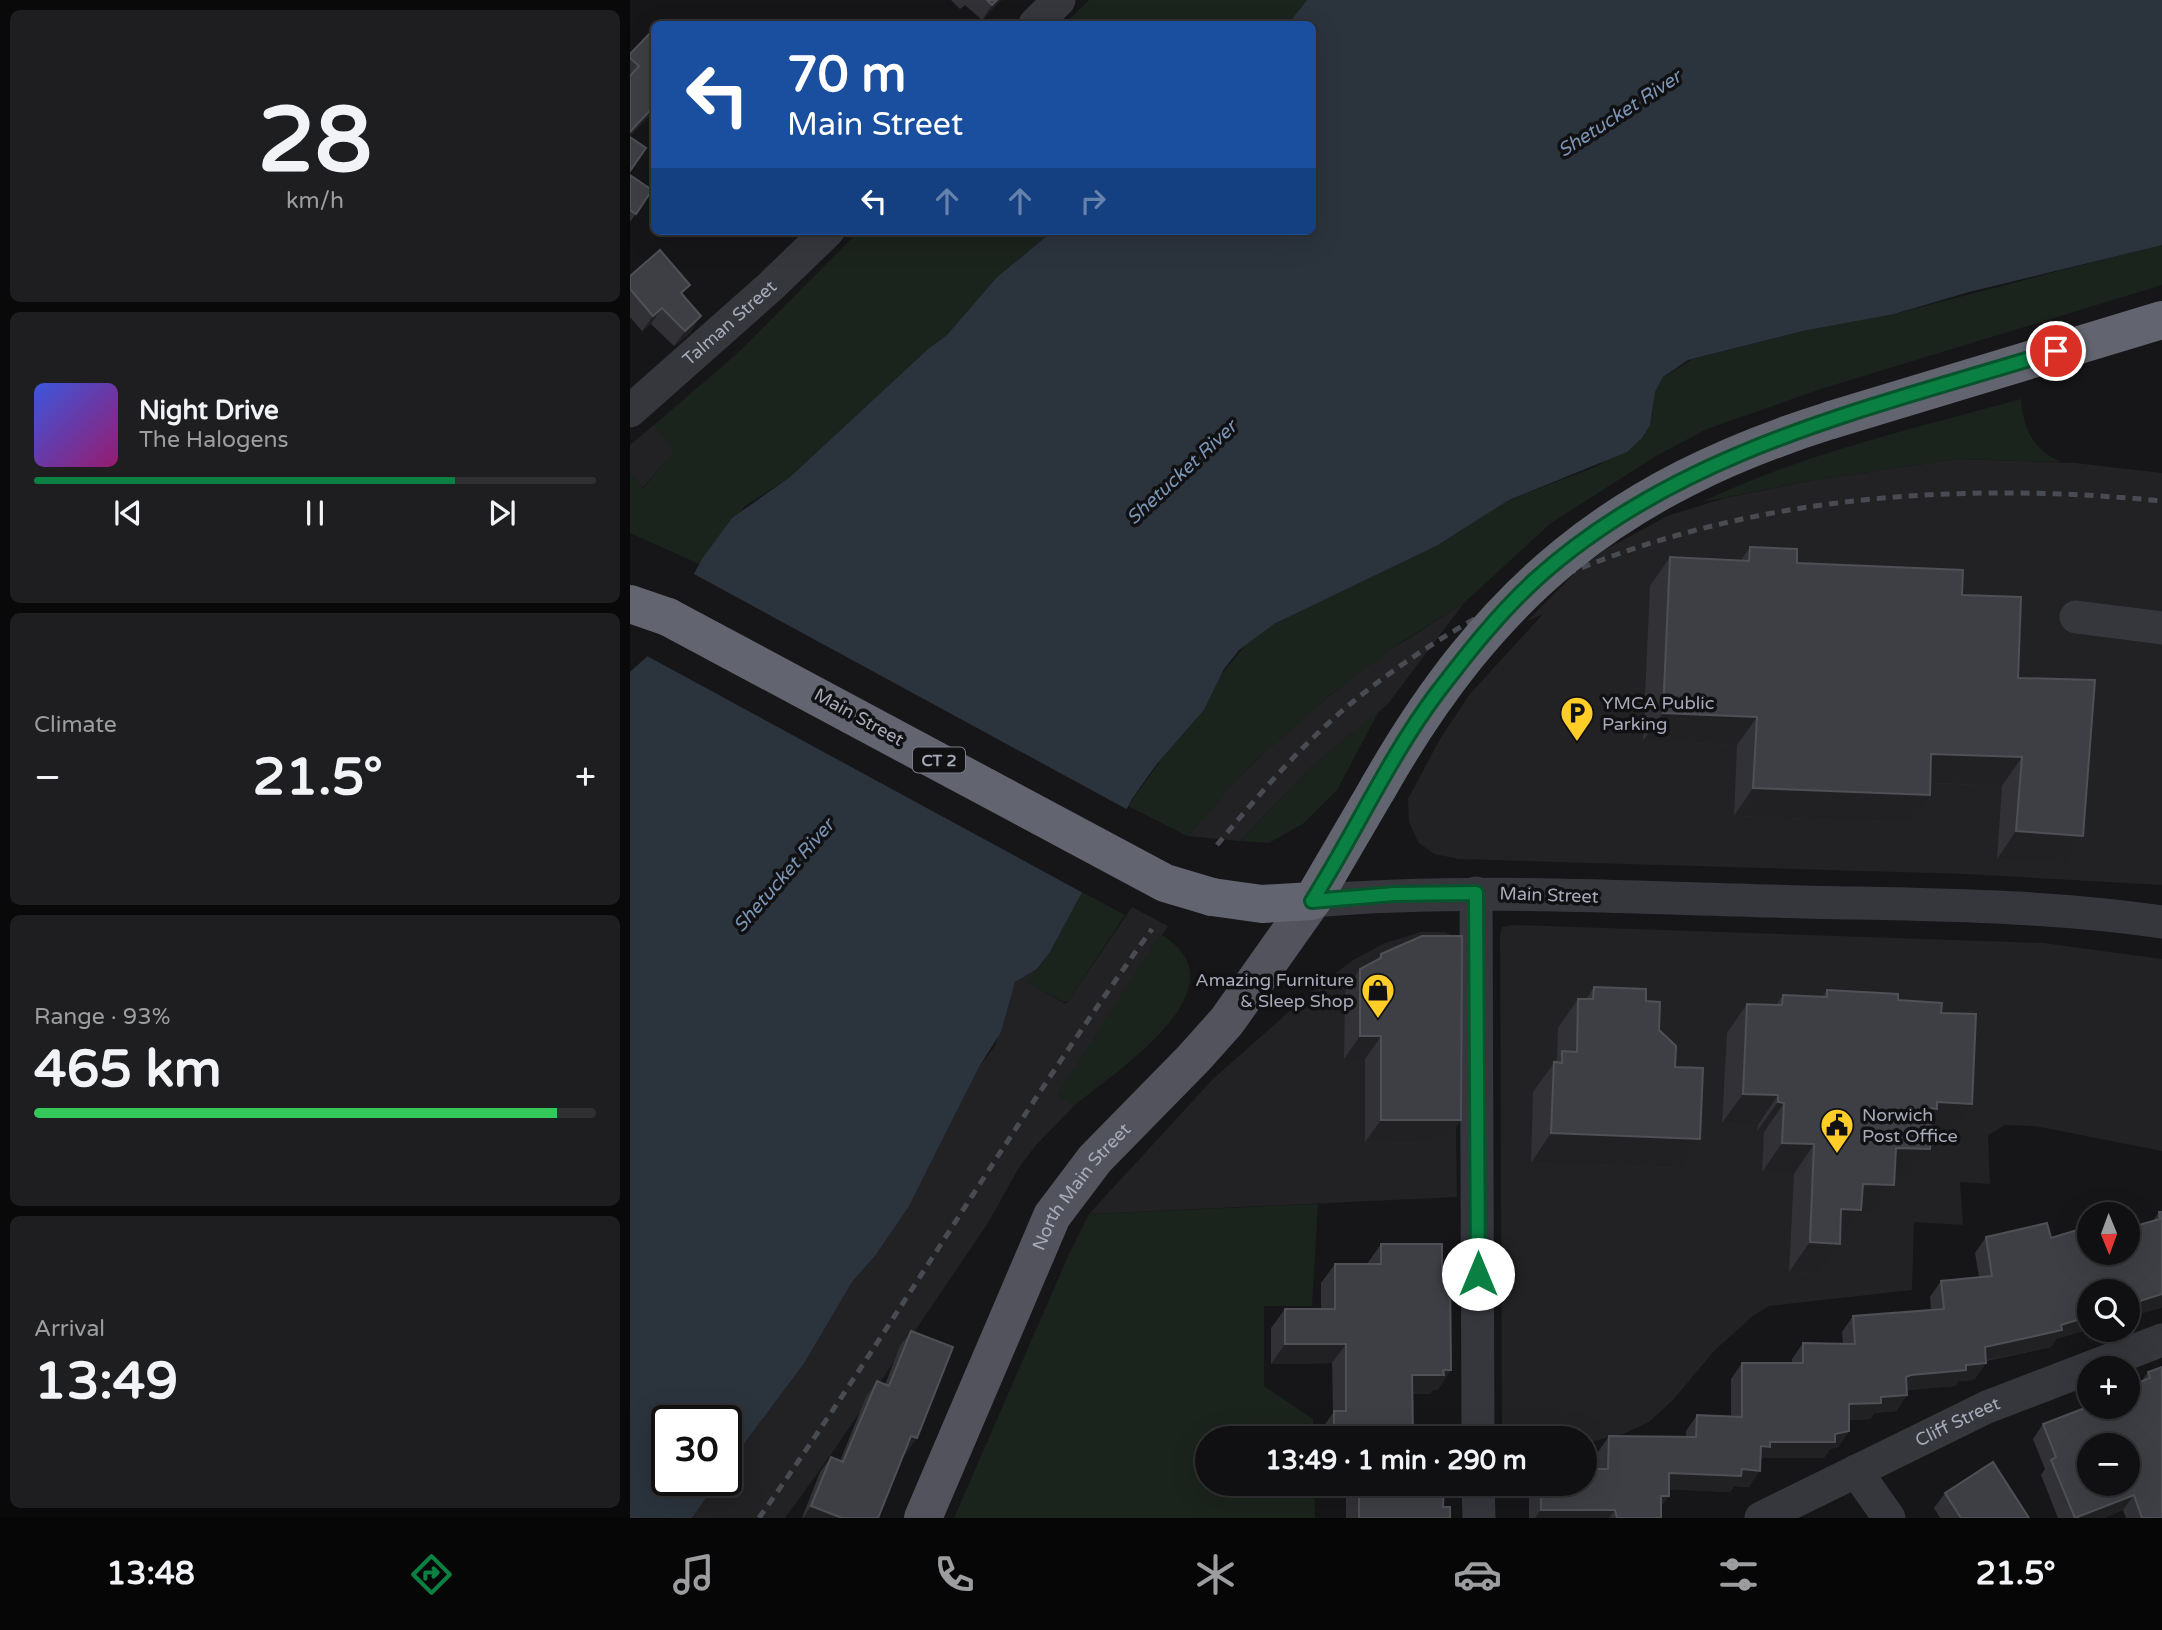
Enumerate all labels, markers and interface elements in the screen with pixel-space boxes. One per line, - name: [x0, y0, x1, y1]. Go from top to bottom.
- text: 70 m: [787, 46, 906, 105]
- icon: left: [672, 49, 763, 140]
- water label: Shetucket River: [1554, 64, 1687, 162]
- text: 28: [258, 86, 372, 196]
- text: Main Street: [787, 106, 963, 144]
- icon: left: [855, 182, 893, 220]
- icon: ahead: [928, 182, 966, 220]
- icon: ahead: [1001, 182, 1039, 220]
- icon: right: [1074, 182, 1112, 220]
- text: km/h: [286, 187, 344, 215]
- street label: Talman Street: [678, 276, 781, 370]
- pin: [2026, 321, 2086, 381]
- icon: arrive: [2037, 332, 2075, 370]
- text: Night Drive: [139, 395, 279, 426]
- water label: Shetucket River: [1122, 414, 1243, 529]
- text: The Halogens: [139, 426, 288, 454]
- icon: previous: [109, 494, 147, 532]
- icon: pause: [296, 494, 334, 532]
- icon: next: [483, 494, 521, 532]
- street label: Main Street: [810, 683, 908, 751]
- place label: YMCA Public Parking: [1602, 692, 1714, 735]
- parking icon: YMCA Public Parking: [1558, 694, 1596, 743]
- text: Climate: [34, 711, 117, 739]
- text: 21.5°: [253, 746, 383, 809]
- road number: CT 2: [913, 748, 965, 772]
- text: −: [34, 755, 61, 801]
- text: +: [575, 755, 596, 801]
- water label: Shetucket River: [729, 813, 840, 937]
- street label: Main Street: [1499, 882, 1599, 908]
- place label: Amazing Furniture & Sleep Shop: [1195, 969, 1354, 1012]
- shop icon: Amazing Furniture & Sleep Shop: [1359, 971, 1397, 1020]
- text: Range · 93%: [34, 1003, 170, 1031]
- text: 465 km: [34, 1038, 222, 1101]
- place label: Norwich Post Office: [1862, 1104, 1958, 1147]
- public building icon: Norwich Post Office: [1818, 1106, 1856, 1155]
- street label: North Main Street: [1028, 1118, 1135, 1254]
- north arrow: [2077, 1202, 2140, 1265]
- map controls: [2077, 1202, 2140, 1496]
- position arrow: [1441, 1237, 1515, 1311]
- button: search: [2077, 1279, 2140, 1342]
- text: Arrival: [34, 1315, 105, 1343]
- text: 13:49: [34, 1350, 178, 1413]
- button: +: [2077, 1356, 2140, 1419]
- street label: Cliff Street: [1912, 1392, 2003, 1452]
- speed limit sign: 30: [651, 1405, 742, 1496]
- button: −: [2077, 1433, 2140, 1496]
- text: 13:49 · 1 min · 290 m: [1265, 1445, 1527, 1476]
- icon: directions: [407, 1550, 456, 1599]
- icon: music: [669, 1550, 718, 1599]
- icon: phone: [930, 1550, 979, 1599]
- icon: climate: [1191, 1550, 1240, 1599]
- icon: car: [1453, 1550, 1502, 1599]
- icon: filters: [1714, 1550, 1763, 1599]
- text: 13:48: [106, 1555, 195, 1593]
- text: 21.5°: [1976, 1555, 2056, 1593]

